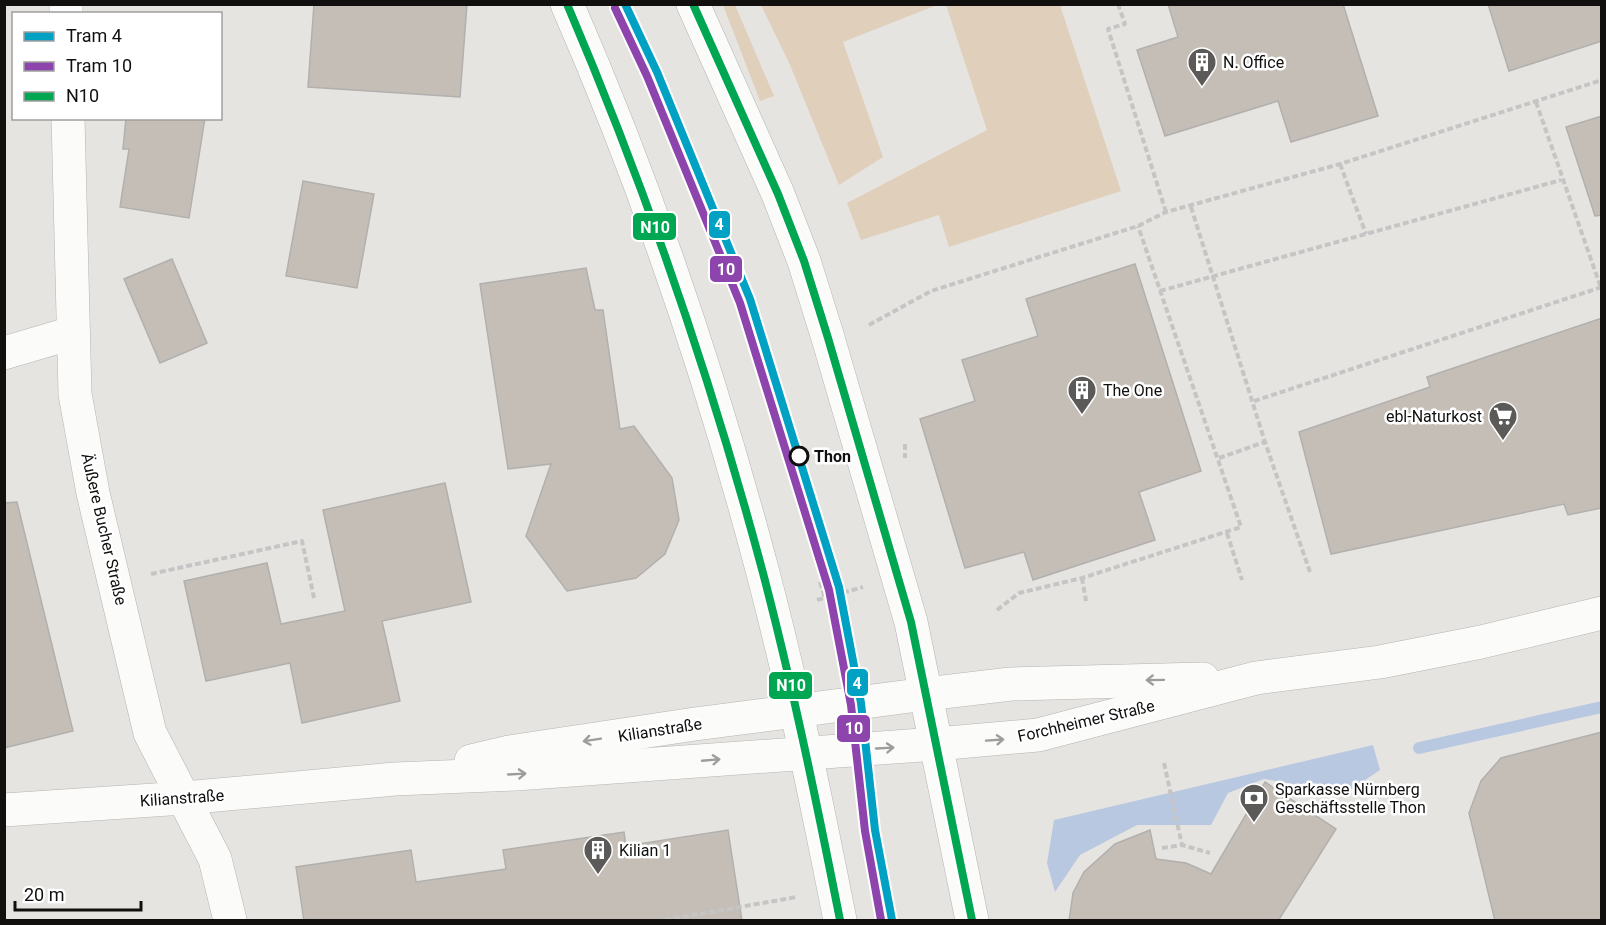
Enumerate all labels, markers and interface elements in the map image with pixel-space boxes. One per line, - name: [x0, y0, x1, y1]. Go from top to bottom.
- legend: [12, 12, 222, 120]
- text: Tram 4: [66, 25, 122, 46]
- building icon: N. Office: [1186, 46, 1218, 88]
- place label: N. Office: [1223, 53, 1284, 72]
- text: Tram 10: [66, 55, 132, 76]
- text: N10: [66, 85, 99, 106]
- line badge: 4: [708, 210, 731, 239]
- line badge: N10: [632, 212, 677, 241]
- text: 4: [714, 215, 724, 234]
- text: N10: [640, 218, 670, 237]
- line badge: 10: [709, 255, 743, 283]
- text: 10: [717, 260, 735, 279]
- building icon: The One: [1066, 374, 1098, 416]
- place label: The One: [1103, 381, 1162, 400]
- supermarket icon: ebl-Naturkost: [1487, 400, 1519, 442]
- place label: ebl-Naturkost: [1386, 407, 1482, 426]
- marker: Thon: [789, 446, 809, 466]
- place label: Thon: [814, 447, 851, 466]
- street label: Äußere Bucher Straße: [77, 451, 131, 607]
- line badge: 4: [846, 668, 869, 697]
- line badge: N10: [768, 671, 813, 700]
- text: 4: [852, 674, 862, 693]
- one-way arrow: [1146, 674, 1166, 686]
- text: N10: [776, 676, 806, 695]
- street label: Forchheimer Straße: [1016, 696, 1156, 746]
- street label: Kilianstraße: [617, 714, 703, 746]
- line badge: 10: [836, 714, 871, 743]
- text: 10: [845, 719, 863, 738]
- one-way arrow: [984, 734, 1004, 745]
- one-way arrow: [583, 735, 603, 746]
- one-way arrow: [874, 742, 894, 753]
- one-way arrow: [701, 754, 721, 765]
- one-way arrow: [506, 769, 526, 780]
- place label: Sparkasse Nürnberg Geschäftsstelle Thon: [1275, 780, 1426, 817]
- bank icon: Sparkasse Nürnberg Geschäftsstelle Thon: [1238, 782, 1270, 824]
- street label: Kilianstraße: [139, 786, 225, 810]
- building icon: Kilian 1: [582, 834, 614, 876]
- place label: Kilian 1: [619, 841, 671, 860]
- scale bar: [15, 874, 141, 912]
- text: 20 m: [24, 884, 64, 905]

